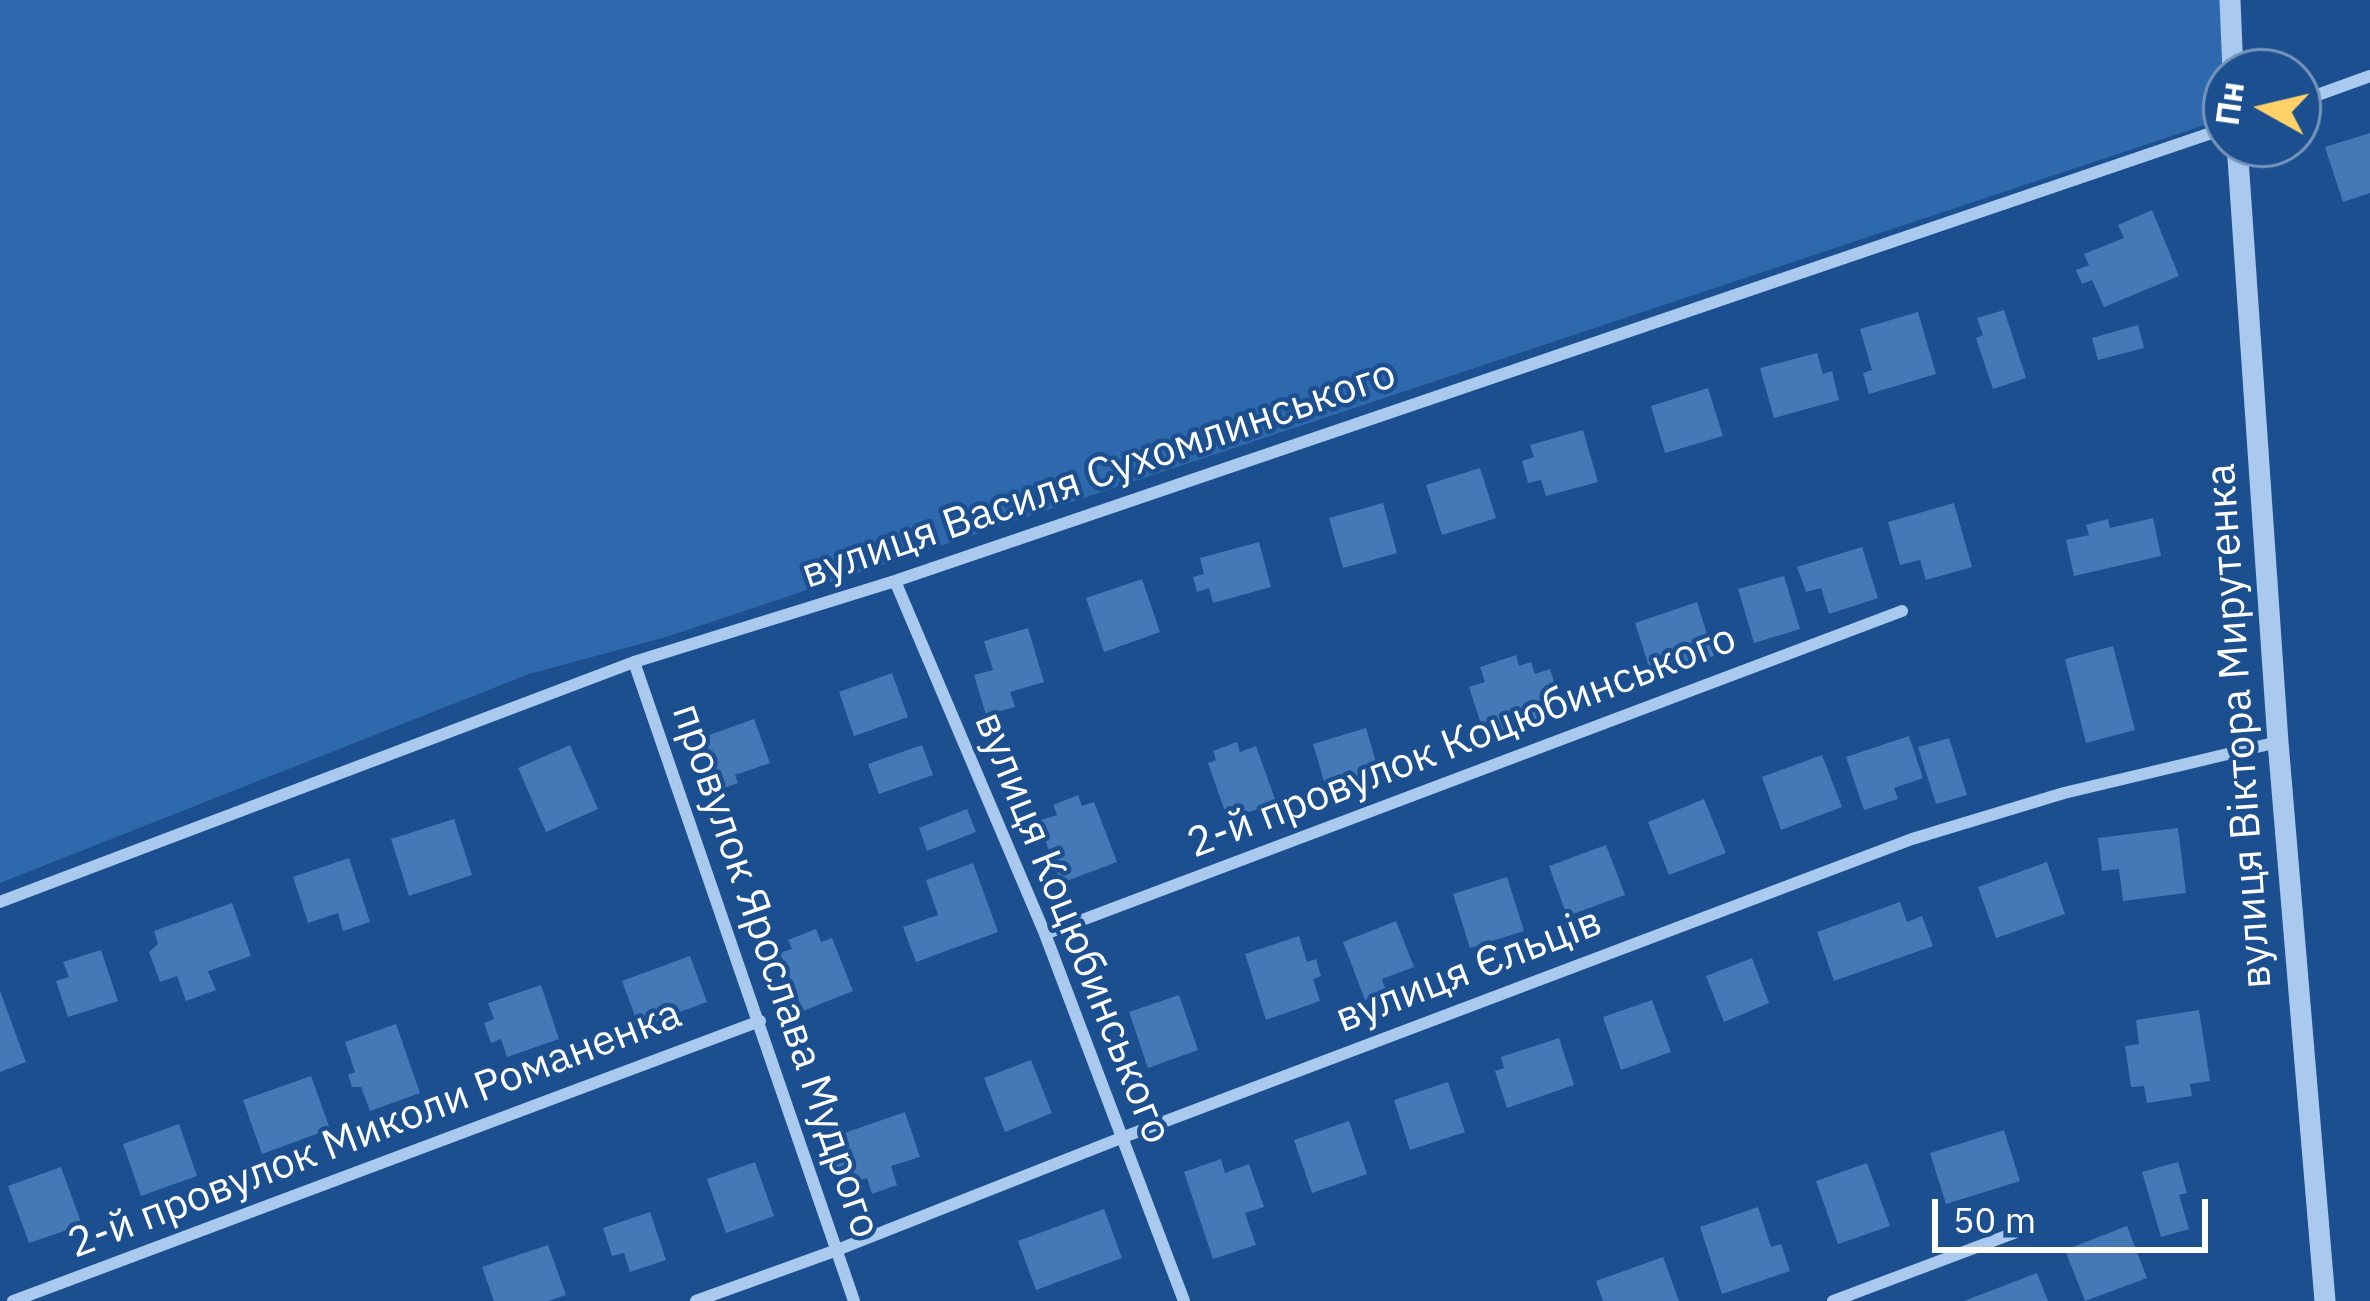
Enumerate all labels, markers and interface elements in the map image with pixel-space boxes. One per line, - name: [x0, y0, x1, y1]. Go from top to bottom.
- north arrow: [2202, 48, 2322, 168]
- text: Пн: [2205, 79, 2253, 128]
- street label: вулиця Василя Сухомлинського: [795, 349, 1403, 601]
- street label: вулиця Віктора Мирутенка: [2197, 462, 2283, 990]
- street label: 2-й провулок Коцюбинського: [1181, 614, 1743, 870]
- street label: провулок Ярослава Мудрого: [660, 697, 890, 1245]
- street label: вулиця Коцюбинського: [962, 705, 1182, 1151]
- street label: вулиця Єльців: [1329, 897, 1609, 1045]
- street label: 2-й провулок Миколи Романенка: [61, 990, 689, 1270]
- scale bar: [1938, 1175, 2214, 1249]
- text: 50 m: [1953, 1196, 2036, 1243]

